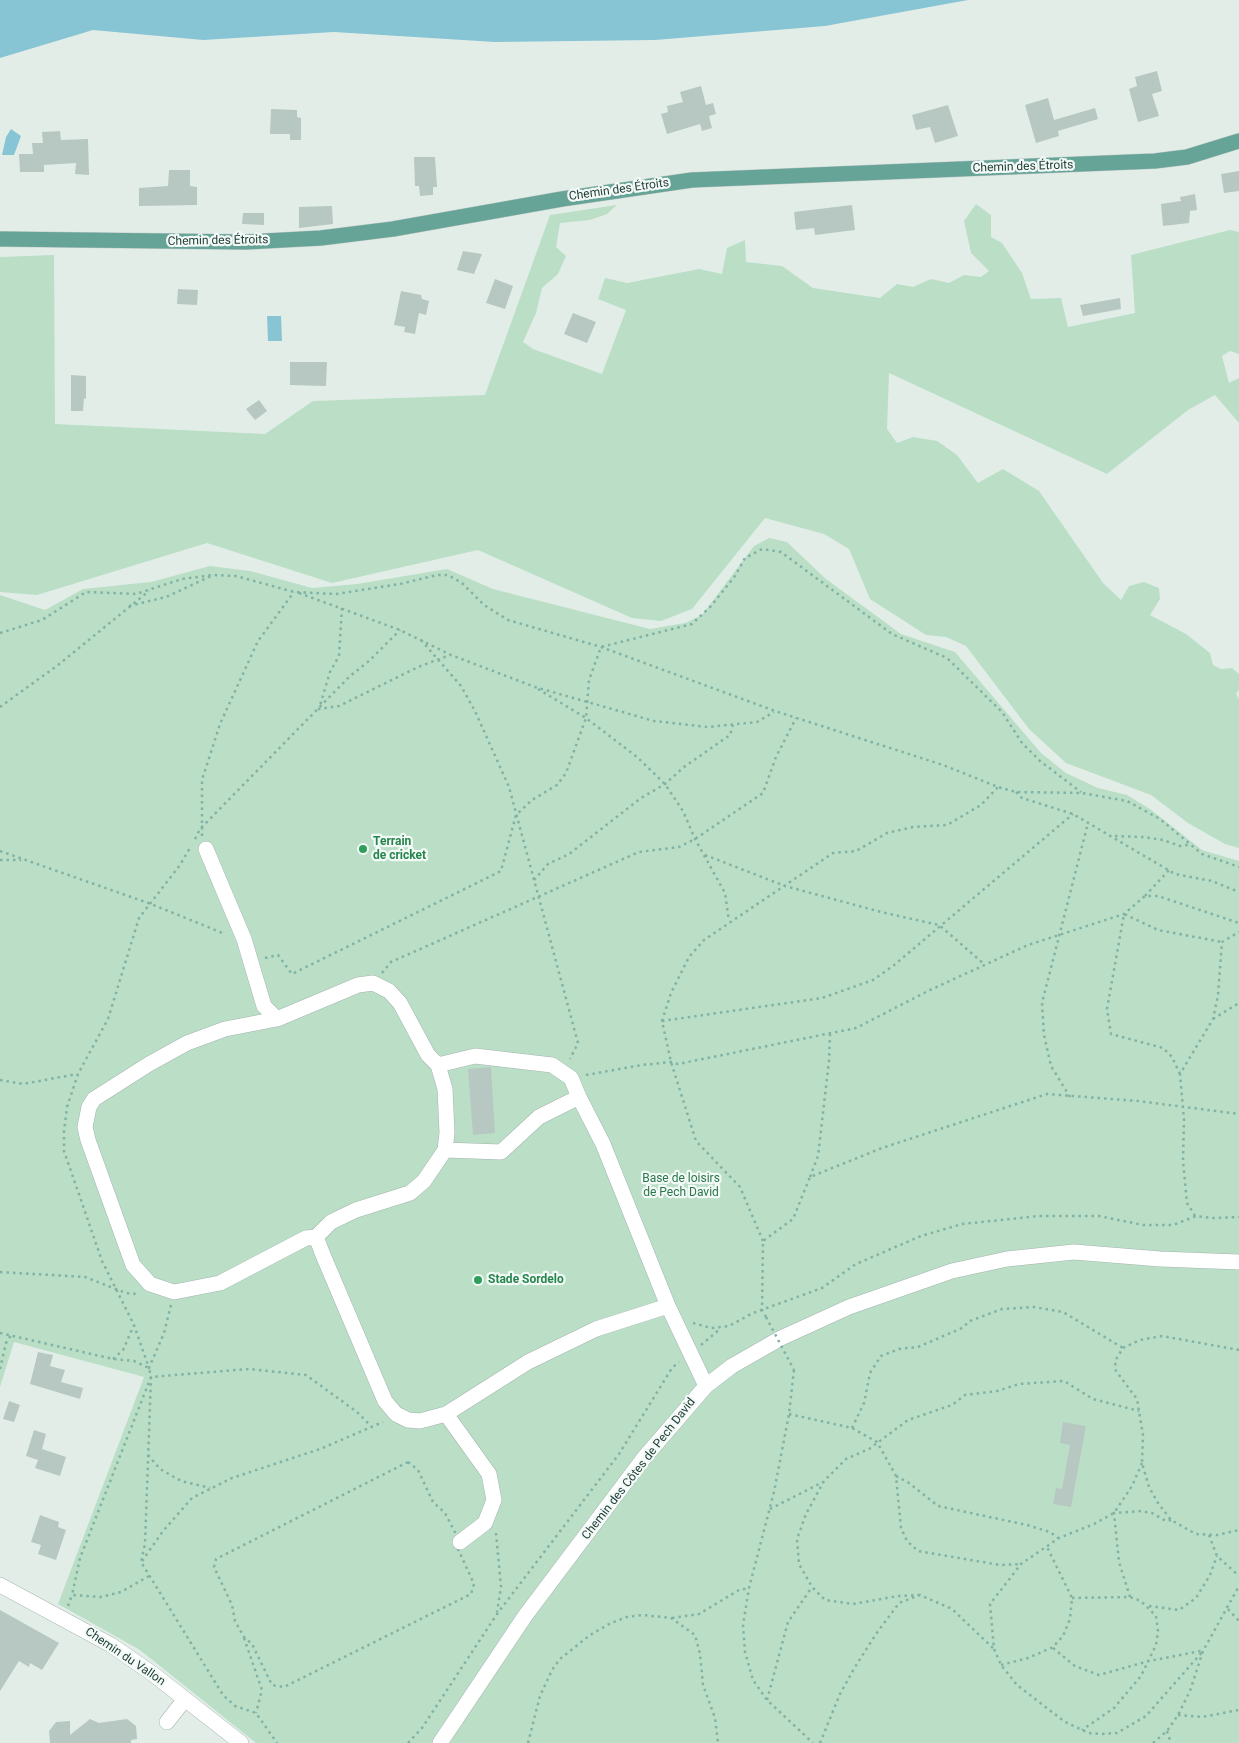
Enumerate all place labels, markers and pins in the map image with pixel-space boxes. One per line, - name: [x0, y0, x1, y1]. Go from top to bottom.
- place label: Terrain de cricket: [373, 835, 426, 863]
- marker: Terrain de cricket: [357, 843, 369, 855]
- place label: Stade Sordelo: [488, 1273, 564, 1287]
- marker: Stade Sordelo: [472, 1274, 484, 1286]

